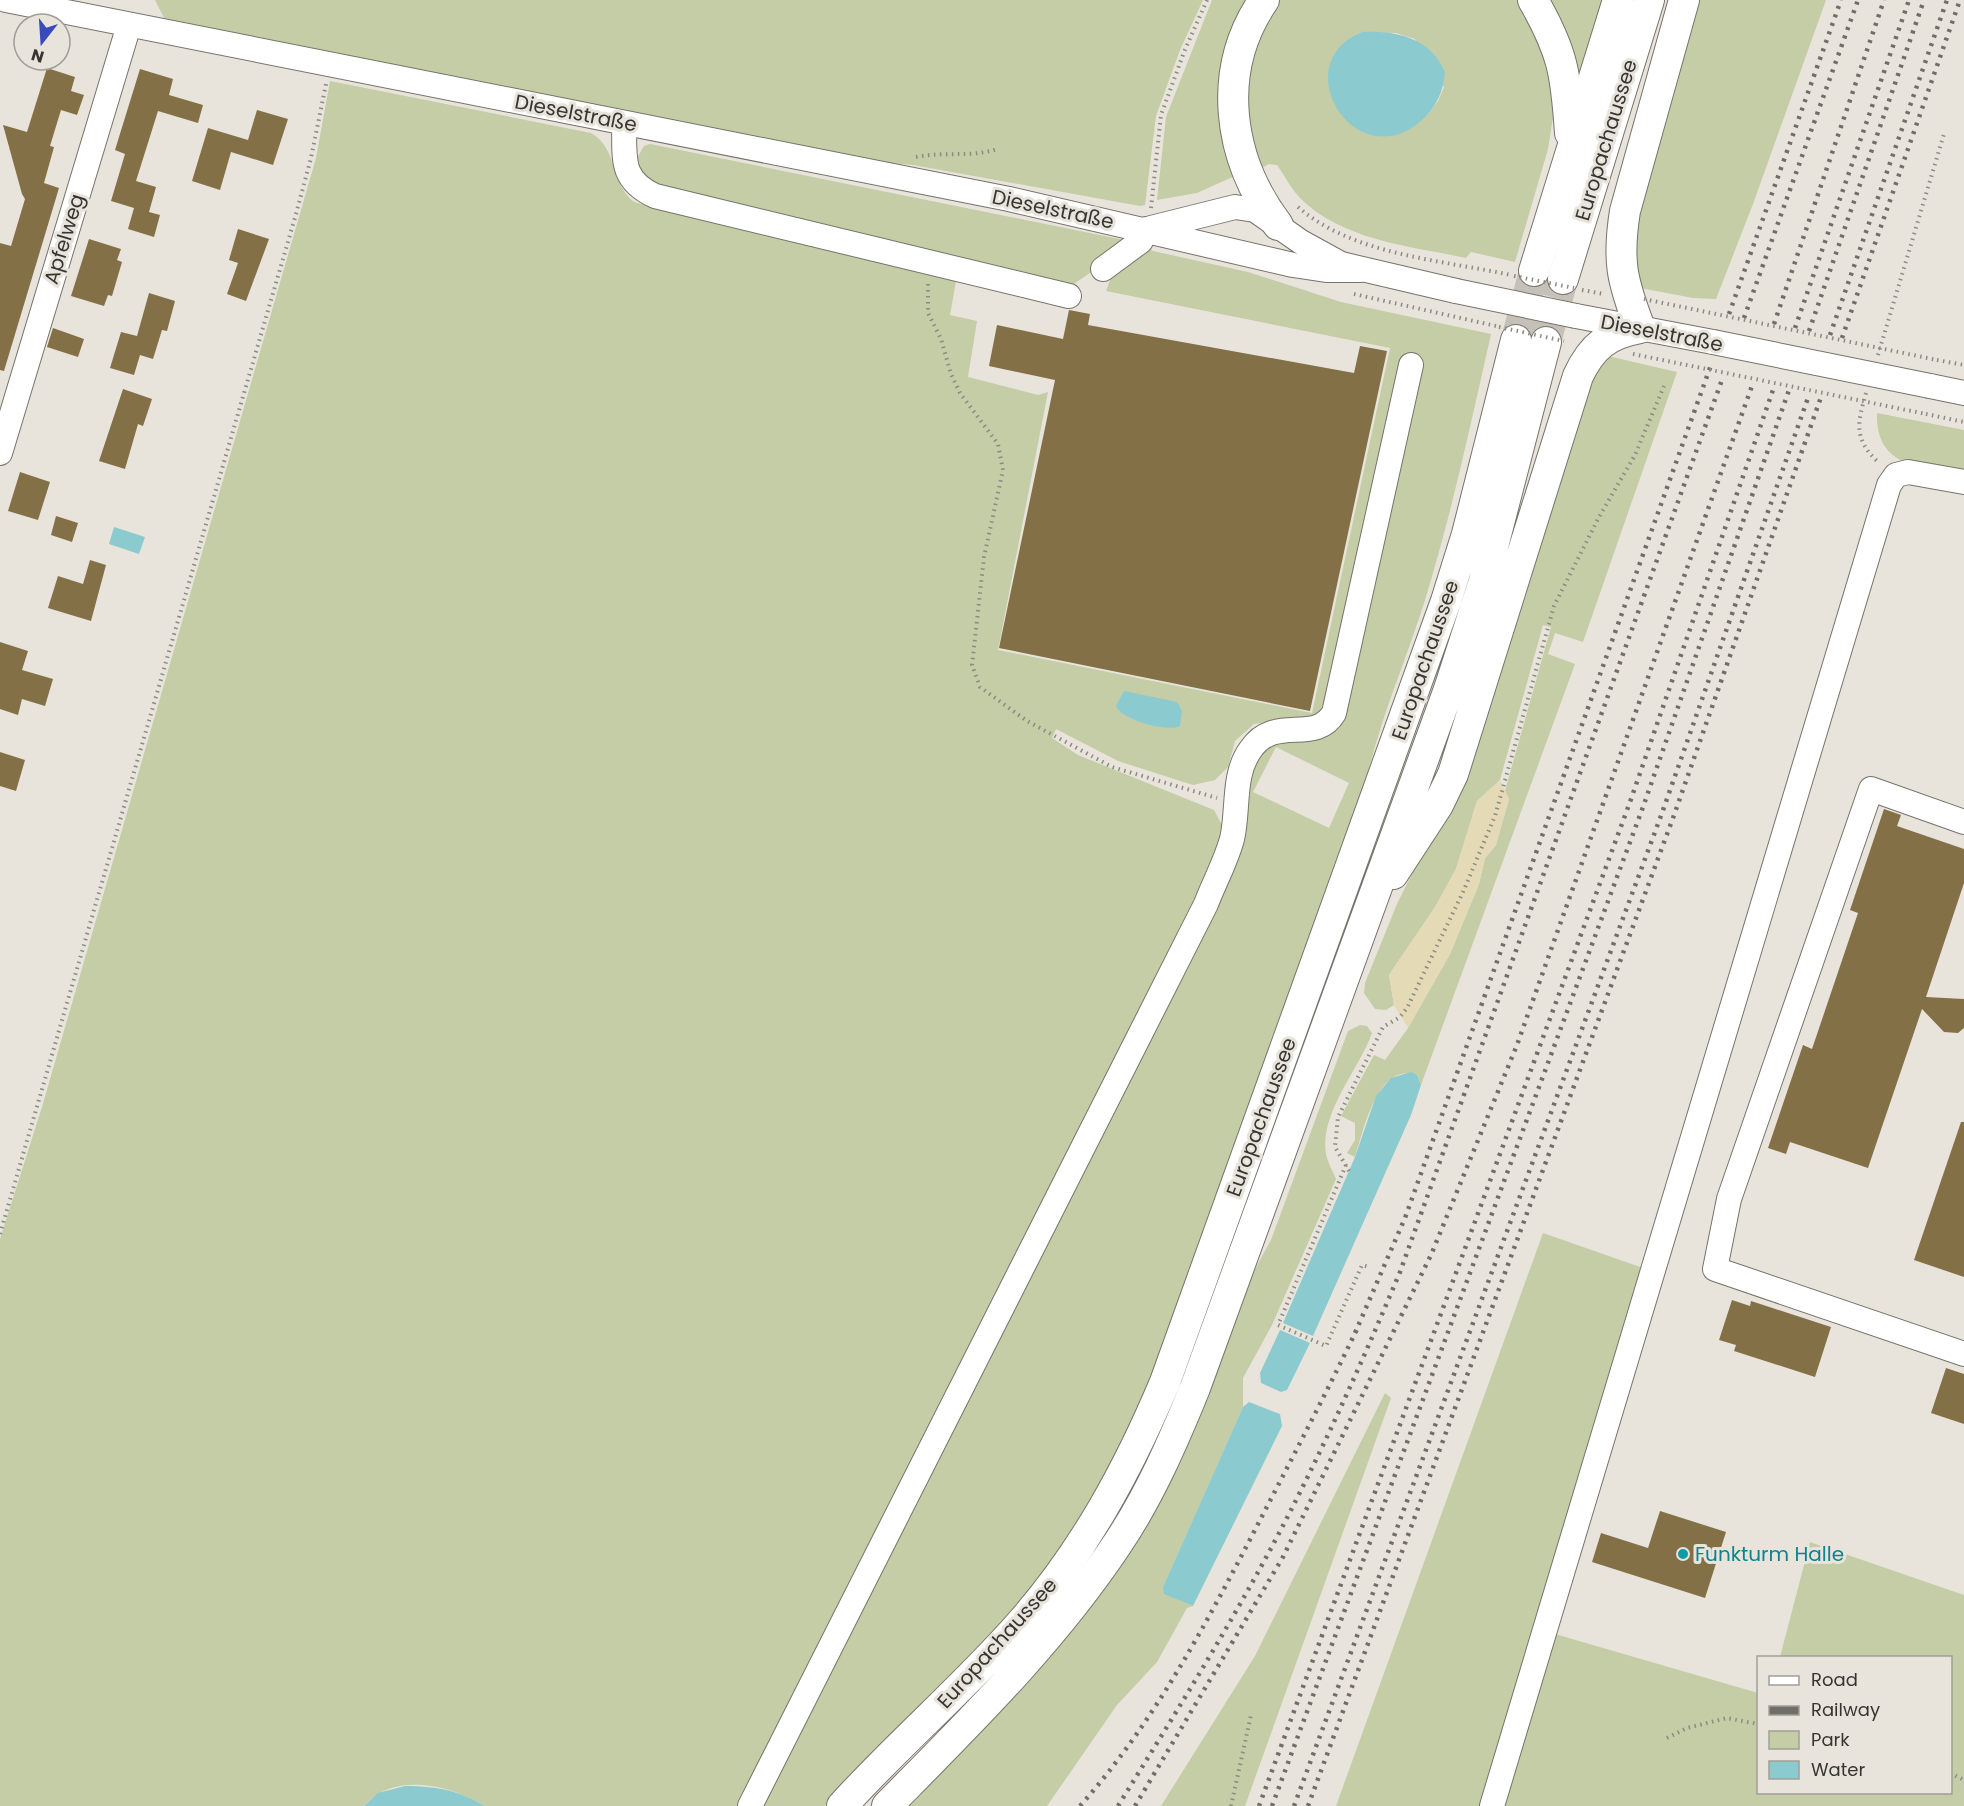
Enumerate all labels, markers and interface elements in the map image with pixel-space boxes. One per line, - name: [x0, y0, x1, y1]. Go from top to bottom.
- north arrow: [12, 12, 72, 72]
- text: N: [29, 43, 47, 69]
- street label: Europachaussee: [1568, 56, 1644, 224]
- street label: Dieselstraße: [512, 87, 640, 139]
- street label: Dieselstraße: [989, 182, 1117, 236]
- street label: Apfelweg: [37, 190, 91, 288]
- street label: Dieselstraße: [1598, 307, 1726, 359]
- street label: Europachaussee: [1385, 576, 1465, 744]
- street label: Europachaussee: [1219, 1034, 1303, 1200]
- place label: Funkturm Halle: [1695, 1540, 1844, 1568]
- marker: Funkturm Halle: [1676, 1547, 1690, 1561]
- street label: Europachaussee: [931, 1571, 1063, 1715]
- legend: [1757, 1656, 1952, 1794]
- text: Road: [1811, 1667, 1858, 1692]
- text: Railway: [1811, 1697, 1880, 1722]
- text: Park: [1811, 1727, 1850, 1752]
- text: Water: [1811, 1757, 1865, 1782]

